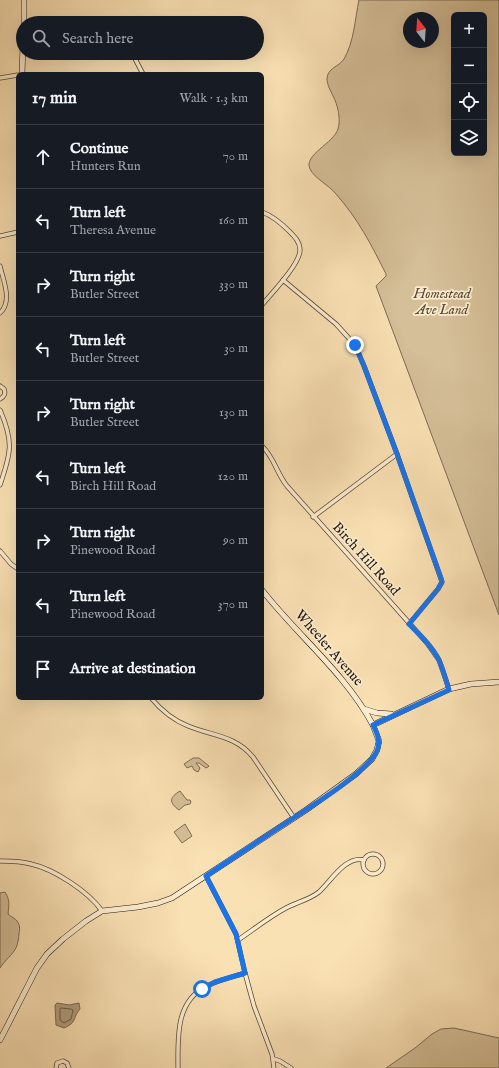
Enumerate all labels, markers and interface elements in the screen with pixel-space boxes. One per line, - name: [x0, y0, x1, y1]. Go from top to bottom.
- north arrow: [403, 12, 439, 48]
- map controls: [451, 12, 487, 156]
- button: +: [451, 12, 487, 48]
- search box: [16, 16, 264, 60]
- icon: search: [30, 27, 52, 49]
- text: Search here: [62, 29, 133, 48]
- button: −: [451, 48, 487, 84]
- button: locate: [451, 84, 487, 120]
- text: 17 min: [32, 88, 77, 109]
- text: Walk · 1.3 km: [179, 90, 248, 107]
- button: layers: [451, 120, 487, 156]
- text: Continue: [70, 139, 128, 158]
- icon: ahead: [32, 146, 54, 168]
- text: 70 m: [223, 148, 248, 165]
- text: Hunters Run: [70, 158, 141, 175]
- text: Turn left: [70, 203, 126, 222]
- icon: left: [32, 210, 54, 232]
- text: 160 m: [218, 212, 248, 229]
- text: Theresa Avenue: [70, 222, 156, 239]
- text: Turn right: [70, 267, 135, 286]
- icon: right: [32, 274, 54, 296]
- text: 330 m: [219, 276, 248, 293]
- park label: Homestead Ave Land: [412, 285, 472, 319]
- text: Butler Street: [70, 286, 139, 303]
- text: Turn left: [70, 331, 126, 350]
- route end: [346, 336, 364, 354]
- icon: left: [32, 338, 54, 360]
- text: 30 m: [224, 340, 248, 357]
- text: Butler Street: [70, 350, 139, 367]
- text: Turn right: [70, 395, 135, 414]
- icon: right: [32, 402, 54, 424]
- text: 130 m: [219, 404, 248, 421]
- text: Butler Street: [70, 414, 139, 431]
- text: Turn left: [70, 459, 126, 478]
- icon: left: [32, 466, 54, 488]
- text: 120 m: [218, 468, 248, 485]
- text: Birch Hill Road: [70, 478, 156, 495]
- street label: Birch Hill Road: [328, 518, 404, 600]
- text: Turn right: [70, 523, 135, 542]
- icon: right: [32, 530, 54, 552]
- text: 90 m: [223, 532, 248, 549]
- text: Pinewood Road: [70, 542, 156, 559]
- text: Turn left: [70, 587, 126, 606]
- icon: left: [32, 594, 54, 616]
- text: 370 m: [218, 596, 248, 613]
- text: Pinewood Road: [70, 606, 156, 623]
- street label: Wheeler Avenue: [291, 606, 367, 690]
- icon: arrive: [32, 658, 54, 680]
- text: Arrive at destination: [70, 659, 196, 678]
- route start: [193, 980, 211, 998]

